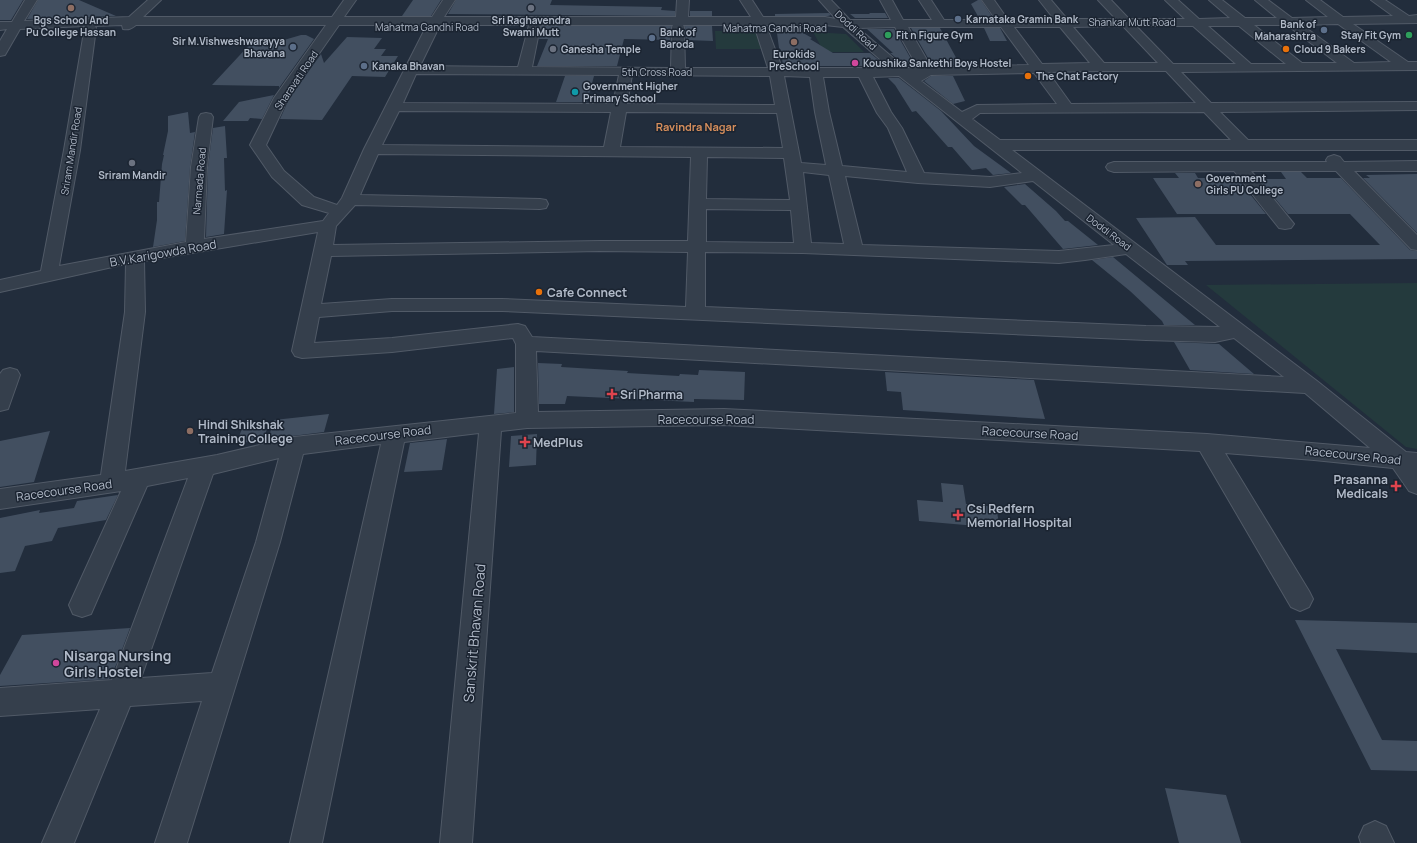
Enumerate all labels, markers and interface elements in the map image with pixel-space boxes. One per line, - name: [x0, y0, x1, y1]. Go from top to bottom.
- marker: Bgs School And Pu College Hassan: [66, 3, 76, 13]
- marker: Sri Raghavendra Swami Mutt: [526, 3, 536, 13]
- street label: Doddi Road: [832, 7, 880, 53]
- place label: Karnataka Gramin Bank: [966, 12, 1079, 26]
- place label: Bgs School And Pu College Hassan: [26, 13, 116, 39]
- place label: Sri Raghavendra Swami Mutt: [492, 13, 571, 39]
- marker: Karnataka Gramin Bank: [953, 14, 963, 24]
- street label: Shankar Mutt Road: [1088, 15, 1176, 29]
- place label: Bank of Maharashtra: [1254, 17, 1316, 43]
- street label: Mahatma Gandhi Road: [375, 20, 479, 34]
- street label: Mahatma Gandhi Road: [723, 21, 827, 35]
- place label: Bank of Baroda: [660, 25, 696, 51]
- marker: Bank of Maharashtra: [1319, 25, 1329, 35]
- place label: Fit n Figure Gym: [896, 28, 973, 42]
- place label: Stay Fit Gym: [1341, 28, 1401, 42]
- marker: Fit n Figure Gym: [883, 30, 893, 40]
- marker: Stay Fit Gym: [1404, 30, 1414, 40]
- marker: Bank of Baroda: [647, 33, 657, 43]
- place label: Sir M.Vishweshwarayya Bhavana: [172, 34, 285, 60]
- marker: Eurokids PreSchool: [789, 37, 799, 47]
- marker: Sir M.Vishweshwarayya Bhavana: [288, 42, 298, 52]
- place label: Ganesha Temple: [561, 42, 641, 56]
- place label: Cloud 9 Bakers: [1294, 42, 1366, 56]
- marker: Ganesha Temple: [548, 44, 558, 54]
- marker: Cloud 9 Bakers: [1281, 44, 1291, 54]
- place label: Eurokids PreSchool: [769, 47, 819, 73]
- street label: Sharavati Road: [271, 48, 321, 112]
- place label: Koushika Sankethi Boys Hostel: [863, 56, 1011, 70]
- marker: Koushika Sankethi Boys Hostel: [850, 58, 860, 68]
- place label: Kanaka Bhavan: [372, 59, 445, 73]
- marker: Kanaka Bhavan: [359, 61, 369, 71]
- street label: 5th Cross Road: [622, 65, 692, 79]
- place label: The Chat Factory: [1036, 69, 1119, 83]
- marker: The Chat Factory: [1023, 71, 1033, 81]
- place label: Government Higher Primary School: [583, 79, 678, 105]
- marker: Government Higher Primary School: [570, 87, 580, 97]
- street label: Sriram Mandir Road: [57, 106, 85, 196]
- district label: Ravindra Nagar: [656, 119, 737, 134]
- street label: Narmada Road: [189, 147, 209, 215]
- marker: Sriram Mandir: [127, 158, 137, 168]
- place label: Sriram Mandir: [98, 168, 166, 182]
- place label: Government Girls PU College: [1206, 171, 1283, 197]
- marker: Government Girls PU College: [1193, 179, 1203, 189]
- street label: Doddi Road: [1084, 211, 1134, 253]
- street label: B.V.Karigowda Road: [108, 235, 218, 271]
- place label: Cafe Connect: [547, 284, 627, 301]
- marker: Cafe Connect: [534, 287, 544, 297]
- place label: Sri Pharma: [620, 386, 683, 403]
- marker: Sri Pharma: [607, 389, 617, 399]
- street label: Racecourse Road: [658, 411, 754, 428]
- place label: Hindi Shikshak Training College: [198, 416, 293, 447]
- street label: Racecourse Road: [334, 421, 432, 449]
- street label: Racecourse Road: [981, 422, 1079, 444]
- marker: Hindi Shikshak Training College: [185, 426, 195, 436]
- place label: MedPlus: [533, 434, 583, 451]
- marker: MedPlus: [520, 437, 530, 447]
- street label: Racecourse Road: [1304, 441, 1402, 469]
- place label: Prasanna Medicals: [1333, 471, 1388, 502]
- street label: Racecourse Road: [15, 475, 113, 505]
- marker: Prasanna Medicals: [1391, 481, 1401, 491]
- place label: Csi Redfern Memorial Hospital: [967, 500, 1072, 531]
- marker: Csi Redfern Memorial Hospital: [952, 509, 964, 521]
- street label: Sanskrit Bhavan Road: [458, 563, 490, 703]
- place label: Nisarga Nursing Girls Hostel: [64, 646, 171, 681]
- marker: Nisarga Nursing Girls Hostel: [51, 658, 61, 668]

